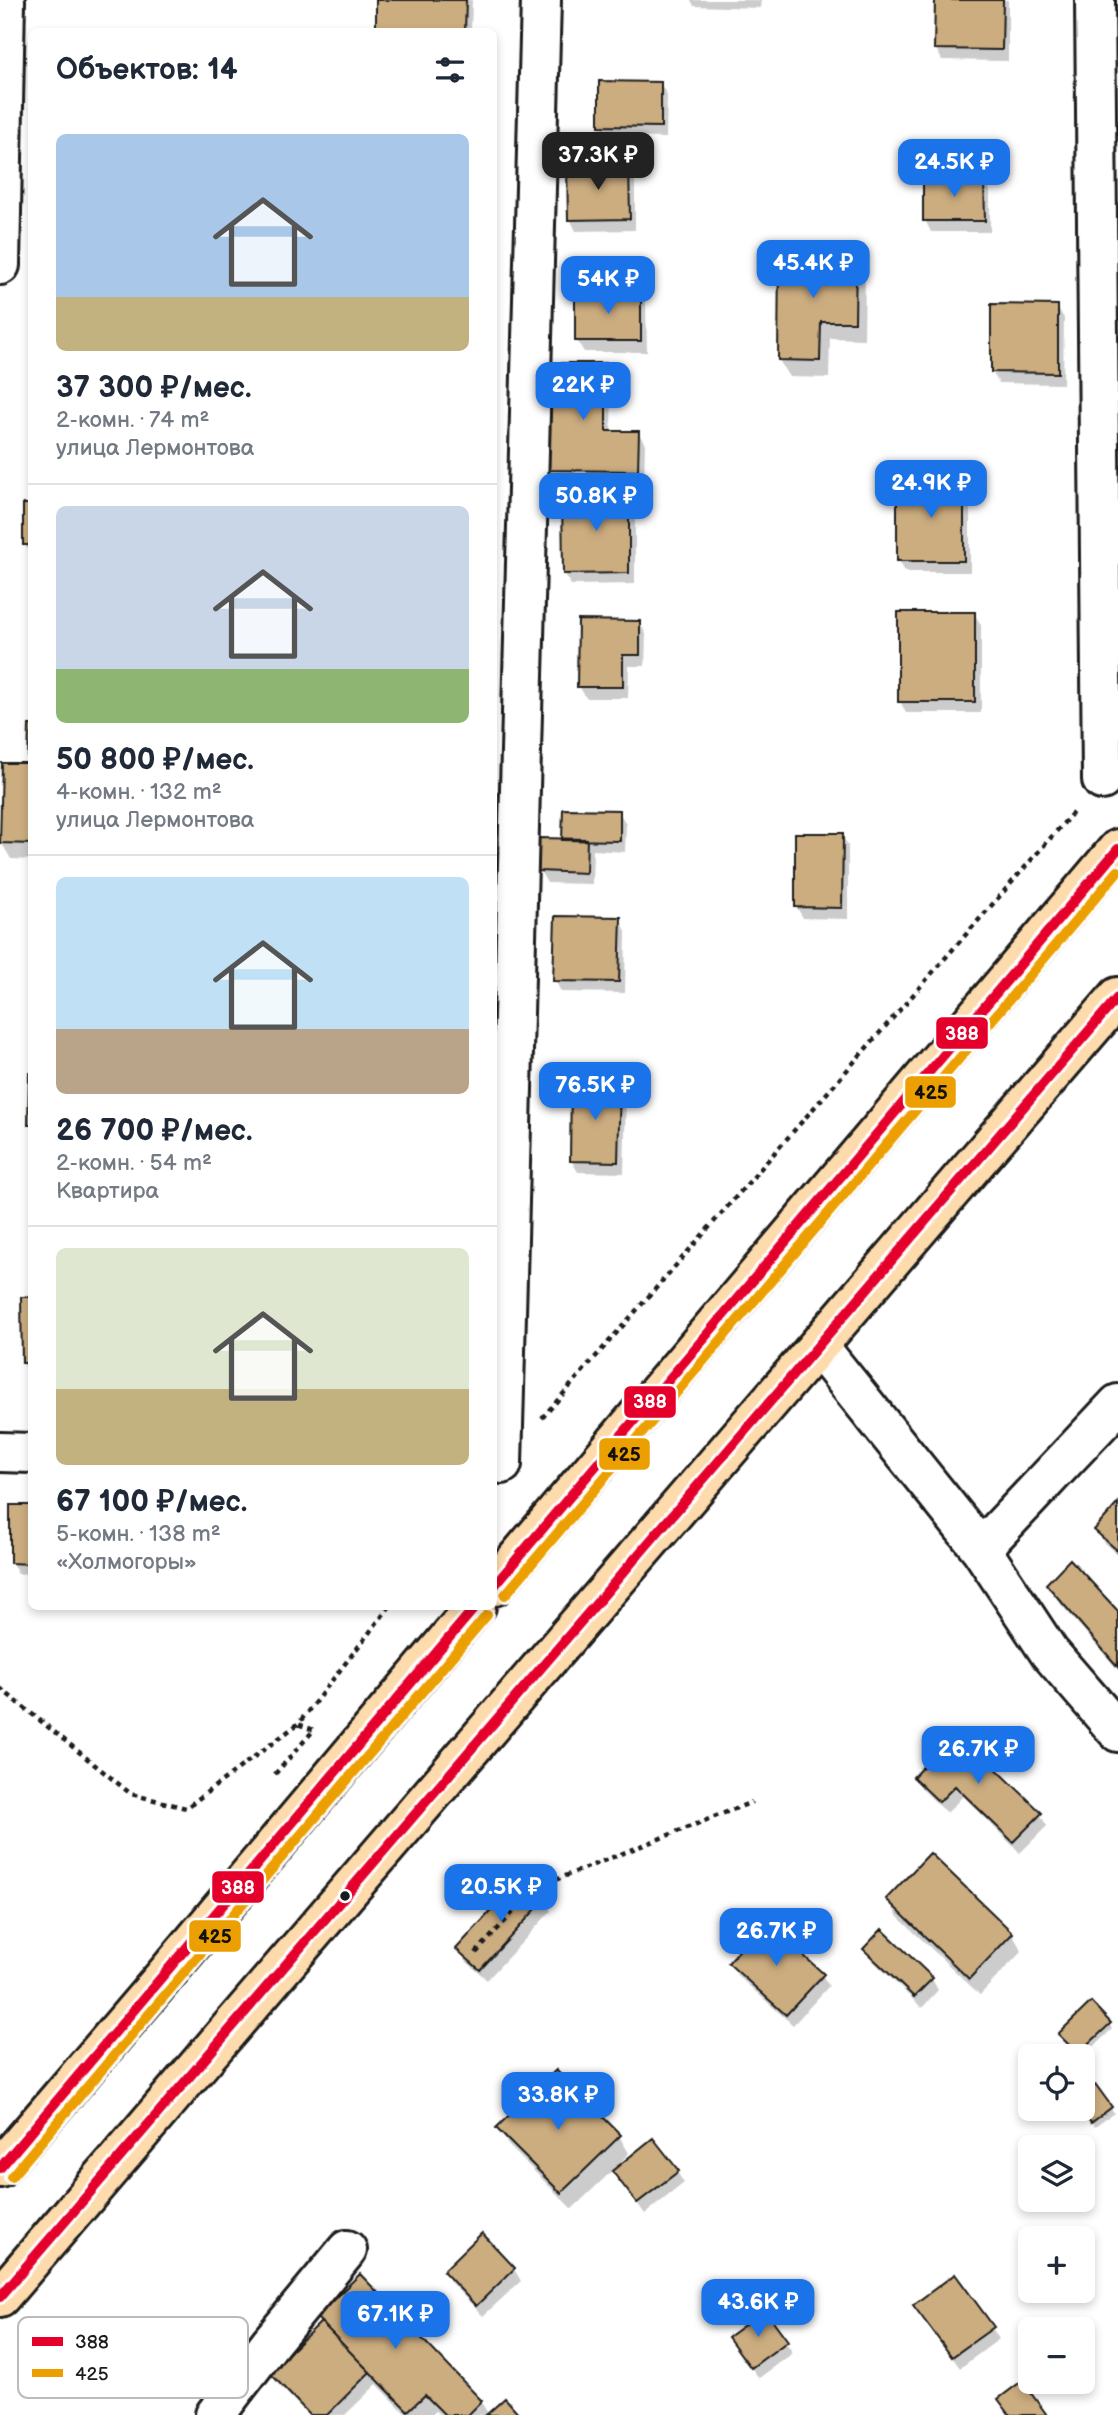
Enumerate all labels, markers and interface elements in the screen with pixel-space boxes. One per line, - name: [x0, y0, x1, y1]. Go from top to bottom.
- icon: filters: [431, 51, 469, 89]
- text: Объектов: 14: [56, 52, 238, 88]
- pin: 37.3K ₽: [533, 132, 663, 192]
- pin: 24.5K ₽: [889, 140, 1019, 199]
- text: 37.3K ₽: [558, 141, 638, 169]
- text: 24.5K ₽: [914, 148, 994, 176]
- icon: home: [200, 179, 326, 305]
- pin: 45.4K ₽: [748, 240, 878, 300]
- text: 45.4K ₽: [773, 249, 853, 277]
- pin: 54K ₽: [559, 256, 657, 316]
- text: 54K ₽: [577, 265, 639, 293]
- pin: 22K ₽: [534, 362, 632, 422]
- text: 37 300 ₽/мес.: [56, 370, 251, 406]
- text: 22K ₽: [552, 371, 614, 399]
- text: 2-комн. · 74 m²: [56, 406, 209, 434]
- text: улица Лермонтова: [56, 434, 254, 462]
- pin: 24.9K ₽: [866, 461, 996, 520]
- text: 24.9K ₽: [891, 469, 971, 497]
- pin: 50.8K ₽: [531, 474, 661, 533]
- text: 50.8K ₽: [555, 482, 637, 510]
- icon: home: [200, 551, 326, 677]
- text: 50 800 ₽/мес.: [56, 742, 254, 778]
- text: 4-комн. · 132 m²: [56, 778, 222, 806]
- text: улица Лермонтова: [56, 806, 254, 834]
- icon: home: [200, 922, 326, 1048]
- line badge: 388: [935, 1016, 989, 1050]
- text: 388: [945, 1023, 979, 1046]
- pin: 76.5K ₽: [530, 1062, 660, 1122]
- text: 76.5K ₽: [555, 1071, 635, 1099]
- line badge: 425: [904, 1075, 957, 1109]
- text: 425: [914, 1082, 948, 1105]
- text: 26 700 ₽/мес.: [56, 1113, 253, 1149]
- text: 2-комн. · 54 m²: [56, 1149, 212, 1177]
- text: Квартира: [56, 1177, 159, 1205]
- icon: home: [200, 1293, 326, 1419]
- line badge: 388: [623, 1385, 677, 1419]
- text: 388: [633, 1391, 667, 1414]
- line badge: 425: [598, 1437, 651, 1471]
- text: 425: [607, 1444, 641, 1467]
- text: 67 100 ₽/мес.: [56, 1484, 247, 1520]
- text: 5-комн. · 138 m²: [56, 1520, 221, 1548]
- text: «Холмогоры»: [56, 1548, 197, 1576]
- pin: 26.7K ₽: [913, 1726, 1043, 1786]
- text: 26.7K ₽: [938, 1735, 1018, 1763]
- pin: 20.5K ₽: [436, 1864, 566, 1924]
- line badge: 388: [211, 1870, 265, 1904]
- text: 20.5K ₽: [460, 1873, 542, 1901]
- text: 388: [221, 1877, 255, 1900]
- unlabelled marker: [338, 1889, 352, 1903]
- pin: 26.7K ₽: [711, 1909, 841, 1968]
- text: 26.7K ₽: [736, 1917, 816, 1945]
- line badge: 425: [188, 1919, 242, 1953]
- text: 425: [198, 1926, 232, 1949]
- map controls: [1018, 2044, 1095, 2394]
- button: locate: [1018, 2044, 1095, 2121]
- pin: 33.8K ₽: [493, 2072, 623, 2132]
- text: 33.8K ₽: [518, 2081, 598, 2109]
- button: layers: [1018, 2135, 1095, 2212]
- button: +: [1018, 2226, 1095, 2303]
- pin: 43.6K ₽: [693, 2280, 823, 2339]
- text: 43.6K ₽: [717, 2288, 799, 2316]
- pin: 67.1K ₽: [330, 2292, 460, 2351]
- text: 67.1K ₽: [357, 2300, 433, 2328]
- legend: [18, 2317, 248, 2398]
- button: −: [1018, 2317, 1095, 2394]
- text: 388: [75, 2331, 109, 2354]
- text: 425: [75, 2363, 109, 2386]

